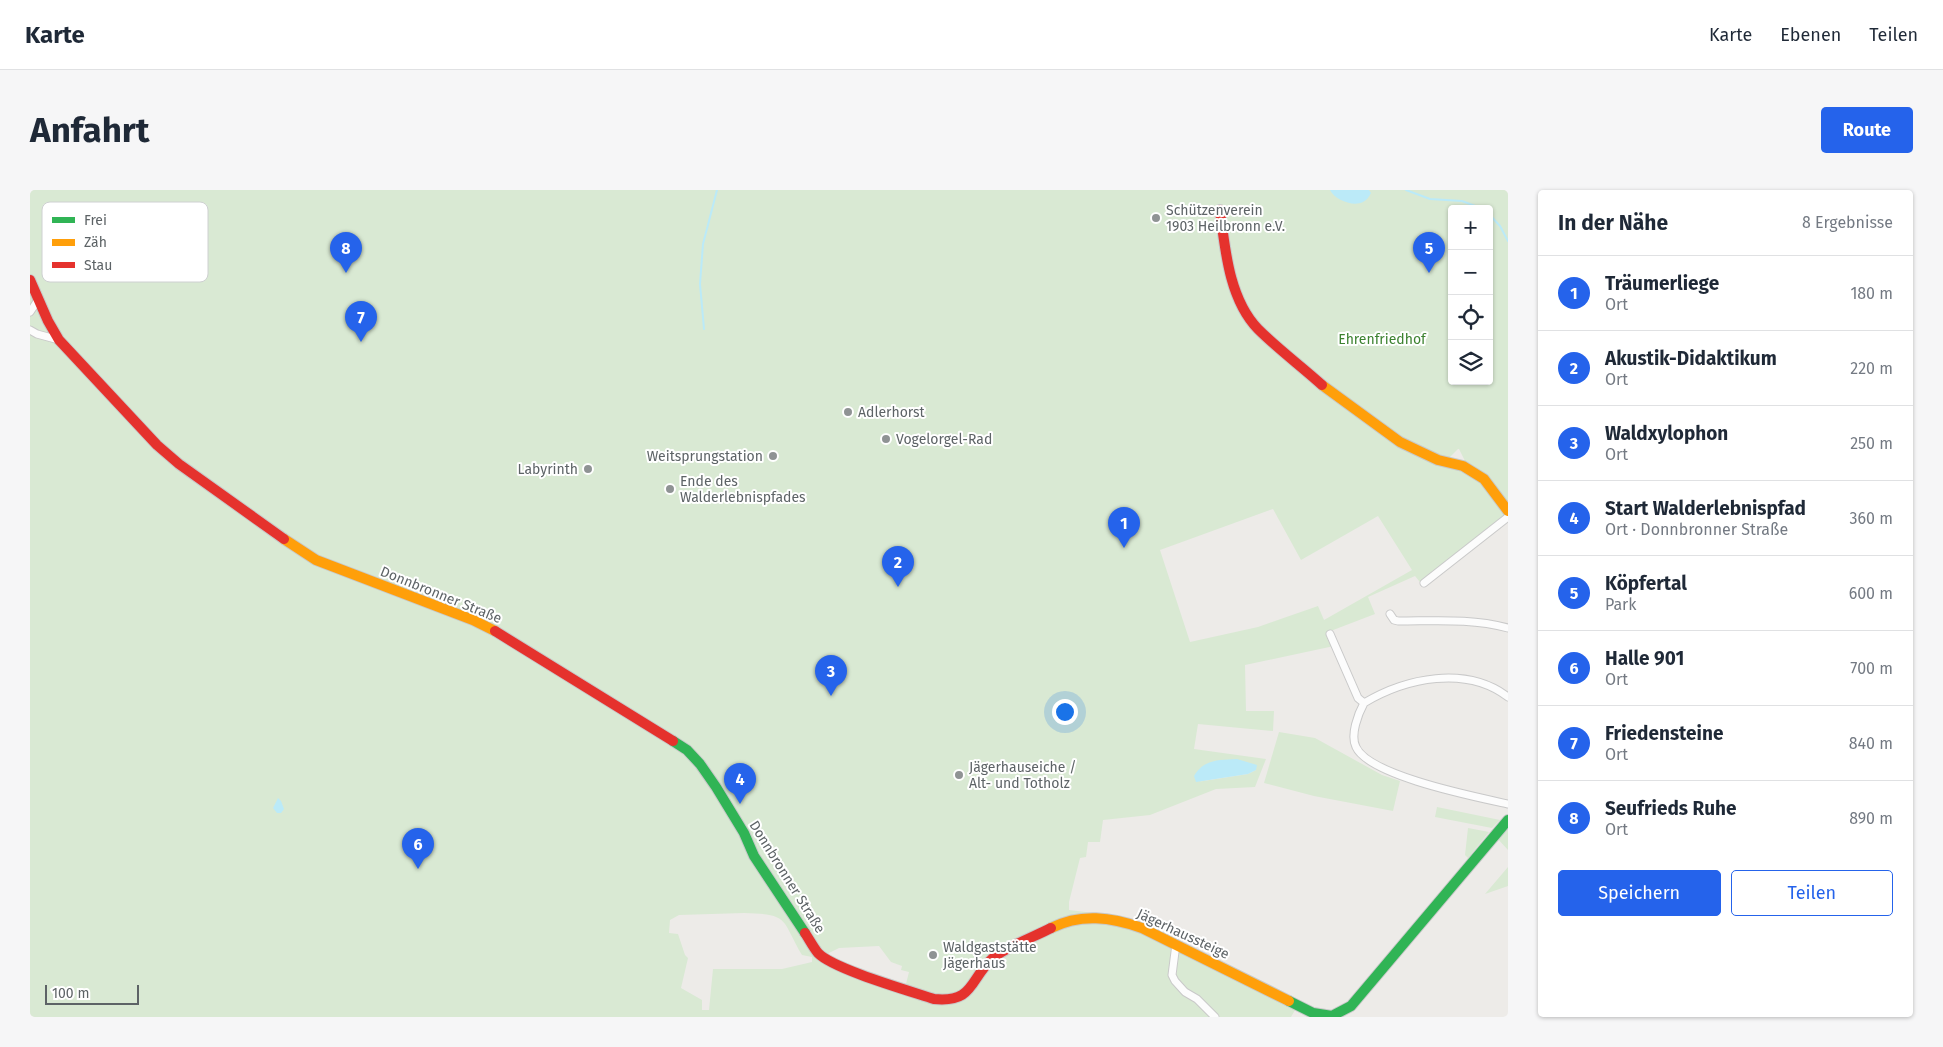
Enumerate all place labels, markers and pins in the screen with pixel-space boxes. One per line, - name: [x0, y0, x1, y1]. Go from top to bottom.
- place label: Schützenverein 1903 Heilbronn e.V.: [1166, 202, 1285, 235]
- marker: Schützenverein 1903 Heilbronn e.V.: [1150, 212, 1162, 224]
- pin: 8: [330, 232, 362, 273]
- pin: 5: [1413, 232, 1445, 273]
- pin: 7: [345, 301, 377, 342]
- place label: Adlerhorst: [858, 404, 926, 421]
- marker: Adlerhorst: [842, 406, 854, 418]
- place label: Vogelorgel-Rad: [896, 431, 992, 448]
- marker: Vogelorgel-Rad: [880, 433, 892, 445]
- place label: Weitsprungstation: [647, 448, 763, 465]
- marker: Weitsprungstation: [767, 450, 779, 462]
- place label: Labyrinth: [518, 461, 578, 478]
- marker: Labyrinth: [582, 463, 594, 475]
- place label: Ende des Walderlebnispfades: [680, 473, 806, 506]
- marker: Ende des Walderlebnispfades: [664, 483, 676, 495]
- pin: 1: [1108, 507, 1140, 548]
- pin: 2: [882, 546, 914, 587]
- pin: 3: [815, 655, 847, 696]
- place label: Jägerhauseiche / Alt- und Totholz: [969, 759, 1076, 792]
- pin: 4: [724, 763, 756, 804]
- marker: Jägerhauseiche / Alt- und Totholz: [953, 769, 965, 781]
- pin: 6: [402, 828, 434, 869]
- place label: Waldgaststätte Jägerhaus: [943, 939, 1037, 972]
- marker: Waldgaststätte Jägerhaus: [927, 949, 939, 961]

